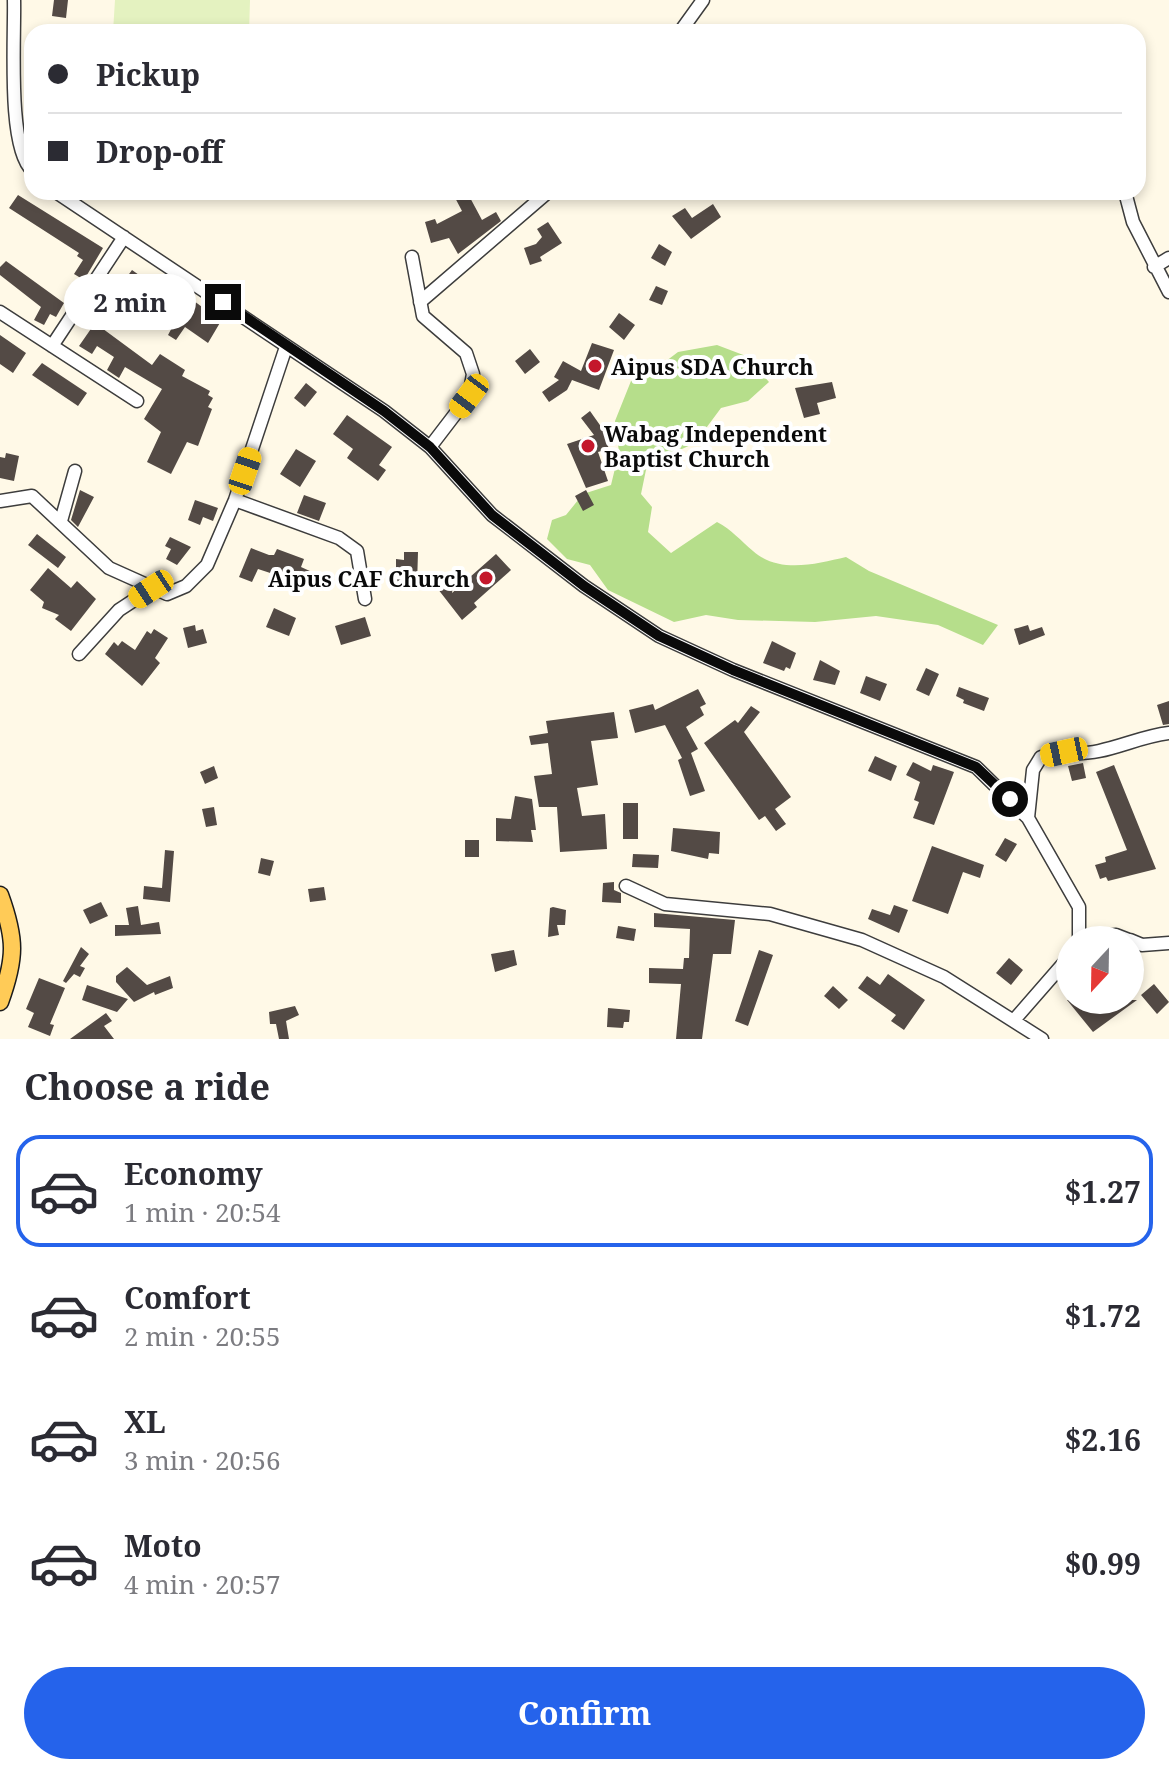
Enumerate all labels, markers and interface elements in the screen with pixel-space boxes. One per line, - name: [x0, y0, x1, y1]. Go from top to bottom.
- text: Pickup: [96, 54, 200, 95]
- text: Drop-off: [96, 131, 223, 172]
- callout: 2 min: [63, 274, 195, 330]
- text: 2 min: [93, 284, 167, 320]
- route end: [205, 284, 241, 320]
- place label: Aipus SDA Church: [611, 351, 814, 381]
- marker: Aipus SDA Church: [586, 357, 604, 375]
- car: [445, 370, 493, 422]
- place label: Wabag Independent Baptist Church: [604, 418, 827, 473]
- marker: Wabag Independent Baptist Church: [579, 437, 597, 455]
- car: [226, 444, 264, 498]
- place label: Aipus CAF Church: [268, 563, 470, 593]
- car: [124, 566, 178, 612]
- marker: Aipus CAF Church: [477, 569, 495, 587]
- car: [1038, 735, 1090, 769]
- route start: [992, 781, 1028, 817]
- north arrow: [1056, 926, 1144, 1014]
- map controls: [1056, 926, 1144, 1014]
- text: Choose a ride: [24, 1062, 270, 1111]
- text: Economy: [124, 1153, 263, 1194]
- icon: car: [28, 1155, 100, 1227]
- text: $1.27: [1064, 1171, 1141, 1212]
- text: 1 min · 20:54: [124, 1194, 281, 1230]
- text: Comfort: [124, 1277, 251, 1318]
- icon: car: [28, 1279, 100, 1351]
- text: $1.72: [1064, 1295, 1141, 1336]
- text: 2 min · 20:55: [124, 1318, 281, 1354]
- text: XL: [124, 1401, 166, 1442]
- icon: car: [28, 1403, 100, 1475]
- text: $2.16: [1064, 1419, 1141, 1460]
- text: 3 min · 20:56: [124, 1442, 281, 1478]
- text: Moto: [124, 1525, 202, 1566]
- icon: car: [28, 1527, 100, 1599]
- text: $0.99: [1064, 1543, 1141, 1584]
- text: 4 min · 20:57: [124, 1566, 281, 1602]
- button: Confirm: [24, 1667, 1145, 1759]

